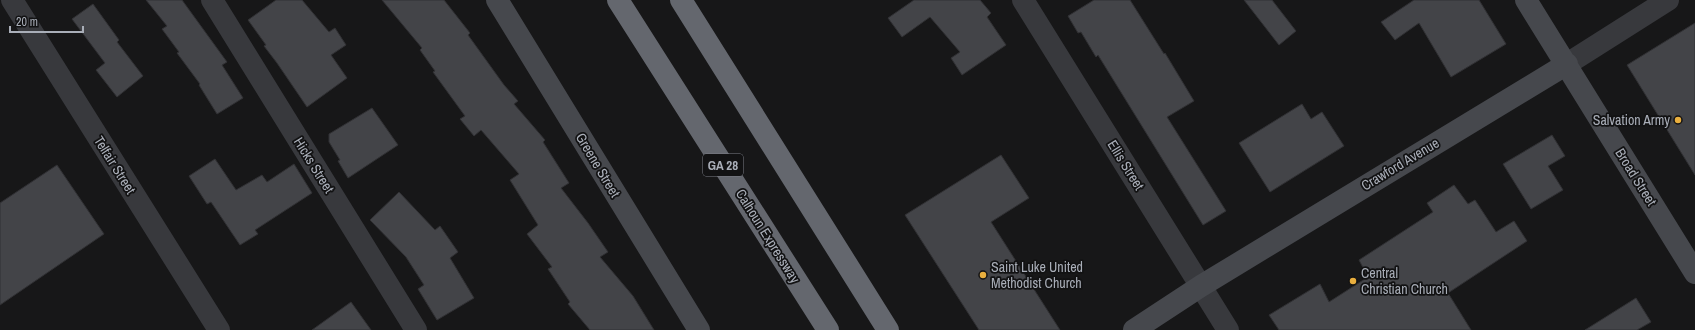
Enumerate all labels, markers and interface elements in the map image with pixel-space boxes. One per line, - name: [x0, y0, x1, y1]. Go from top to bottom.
- scale bar: [10, 8, 83, 34]
- text: 20 m: [16, 14, 38, 30]
- place label: Salvation Army: [1593, 111, 1670, 129]
- marker: Salvation Army: [1673, 115, 1683, 125]
- street label: Greene Street: [572, 129, 624, 201]
- street label: Telfair Street: [90, 133, 140, 197]
- street label: Hicks Street: [290, 134, 338, 196]
- street label: Crawford Avenue: [1358, 134, 1442, 194]
- street label: Ellis Street: [1104, 137, 1148, 193]
- street label: Broad Street: [1611, 145, 1661, 209]
- road number: GA 28: [703, 154, 743, 176]
- street label: Calhoun Expressway: [732, 186, 804, 287]
- place label: Saint Luke United Methodist Church: [991, 258, 1083, 292]
- place label: Central Christian Church: [1361, 264, 1448, 298]
- marker: Saint Luke United Methodist Church: [978, 270, 988, 280]
- marker: Central Christian Church: [1348, 276, 1358, 286]

